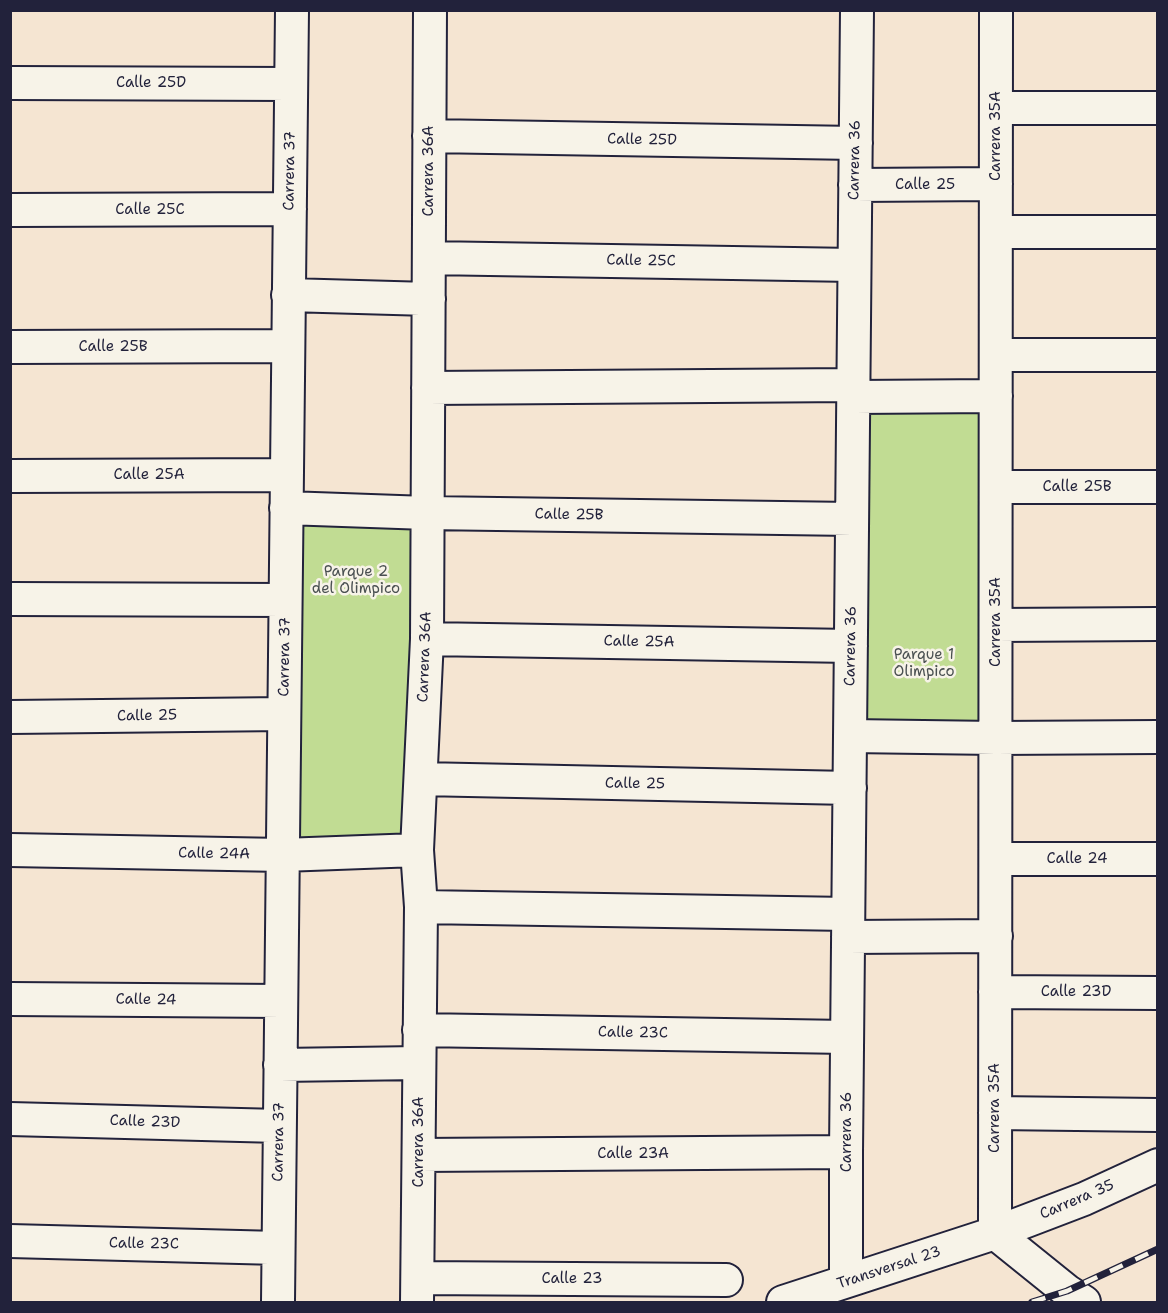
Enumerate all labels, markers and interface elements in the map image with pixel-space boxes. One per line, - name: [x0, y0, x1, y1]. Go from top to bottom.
- street label: Calle 25D: [116, 74, 186, 92]
- street label: Carrera 35A: [987, 91, 1005, 181]
- street label: Carrera 36: [845, 120, 865, 200]
- street label: Carrera 36A: [420, 126, 438, 216]
- street label: Calle 25D: [607, 130, 677, 150]
- street label: Carrera 37: [280, 131, 300, 211]
- street label: Calle 25: [895, 176, 955, 194]
- street label: Calle 25C: [115, 201, 185, 219]
- street label: Calle 25C: [606, 251, 676, 271]
- street label: Calle 25B: [78, 338, 148, 356]
- street label: Calle 25A: [113, 466, 185, 484]
- street label: Calle 25B: [1042, 478, 1112, 496]
- street label: Calle 25B: [534, 505, 604, 525]
- park label: Parque 2 del Olimpico: [312, 563, 400, 598]
- street label: Carrera 35A: [987, 577, 1005, 667]
- street label: Carrera 36: [841, 606, 861, 686]
- street label: Carrera 36A: [414, 611, 436, 703]
- street label: Carrera 37: [275, 617, 295, 697]
- street label: Calle 25A: [603, 632, 675, 652]
- park label: Parque 1 Olimpico: [894, 646, 954, 681]
- street label: Calle 25: [117, 706, 177, 726]
- street label: Calle 25: [605, 774, 665, 794]
- street label: Calle 24A: [178, 844, 250, 864]
- street label: Calle 24: [1047, 850, 1107, 868]
- street label: Calle 23D: [1041, 983, 1111, 1001]
- street label: Calle 24: [115, 990, 177, 1010]
- street label: Calle 23C: [598, 1023, 668, 1043]
- street label: Carrera 35A: [986, 1063, 1004, 1153]
- street label: Carrera 36: [838, 1092, 856, 1172]
- street label: Carrera 36A: [410, 1097, 428, 1187]
- street label: Carrera 37: [269, 1102, 289, 1182]
- street label: Calle 23D: [109, 1112, 181, 1132]
- street label: Calle 23A: [597, 1145, 669, 1163]
- street label: Carrera 35: [1037, 1176, 1117, 1224]
- street label: Calle 23C: [109, 1234, 179, 1254]
- street label: Transversal 23: [835, 1243, 943, 1293]
- street label: Calle 23: [542, 1270, 602, 1288]

